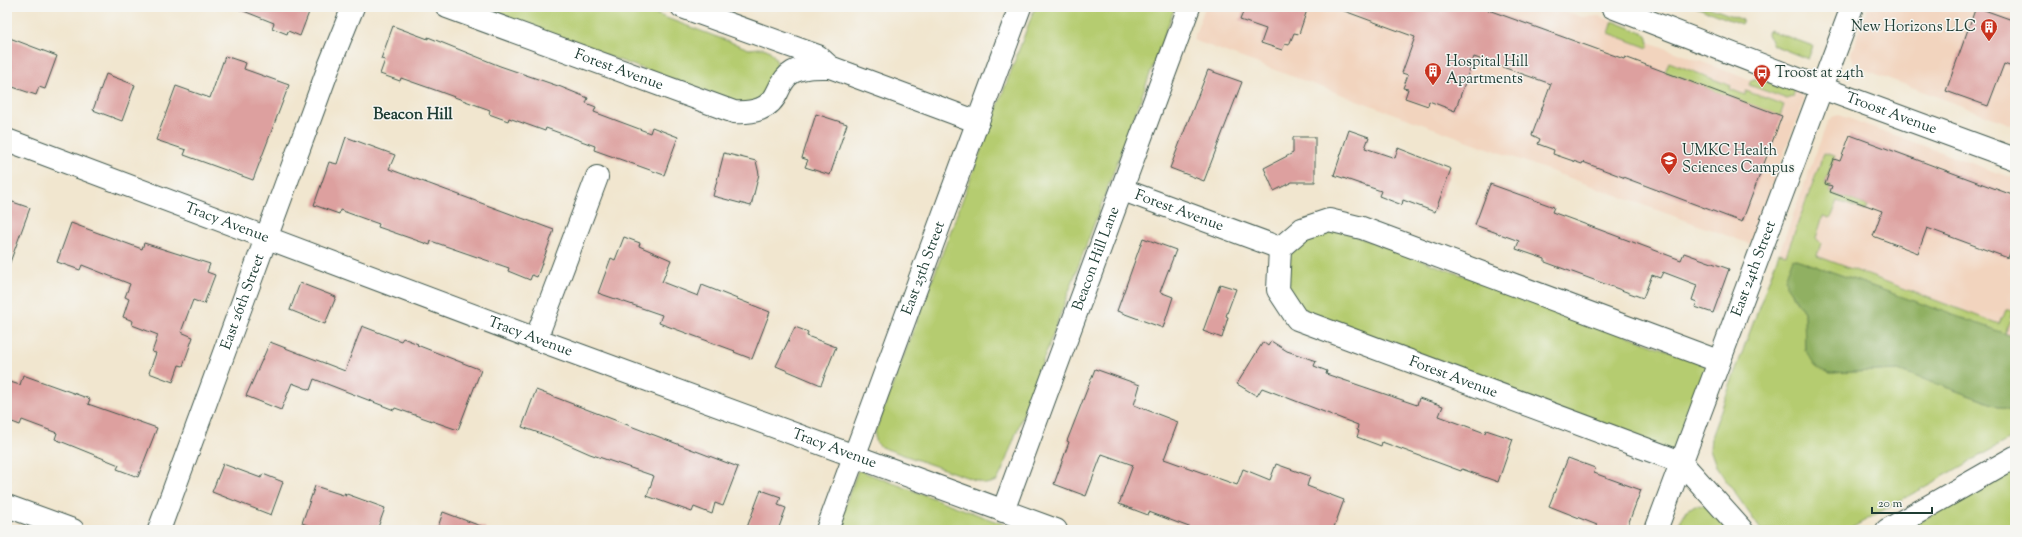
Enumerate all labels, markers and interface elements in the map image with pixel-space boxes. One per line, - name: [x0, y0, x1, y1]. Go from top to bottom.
- place label: New Horizons LLC: [1851, 17, 1976, 38]
- building icon: New Horizons LLC: [1979, 17, 1999, 42]
- street label: Forest Avenue: [571, 44, 666, 96]
- place label: Hospital Hill Apartments: [1446, 52, 1528, 90]
- building icon: Hospital Hill Apartments: [1423, 61, 1443, 86]
- bus stop icon: Troost at 24th: [1752, 63, 1772, 88]
- place label: Troost at 24th: [1775, 63, 1864, 84]
- street label: Troost Avenue: [1843, 87, 1940, 140]
- district label: Beacon Hill: [373, 104, 453, 127]
- place label: UMKC Health Sciences Campus: [1682, 141, 1794, 179]
- school or university icon: UMKC Health Sciences Campus: [1659, 150, 1679, 175]
- street label: Forest Avenue: [1132, 185, 1227, 237]
- street label: Tracy Avenue: [182, 197, 272, 248]
- street label: Beacon Hill Lane: [1067, 204, 1125, 314]
- street label: East 25th Street: [897, 218, 950, 318]
- street label: East 24th Street: [1726, 218, 1781, 320]
- street label: East 26th Street: [216, 251, 270, 353]
- street label: Tracy Avenue: [485, 311, 575, 362]
- street label: Forest Avenue: [1406, 351, 1501, 403]
- street label: Tracy Avenue: [789, 423, 880, 474]
- scale bar: [1872, 489, 1932, 515]
- text: 20 m: [1878, 495, 1903, 513]

